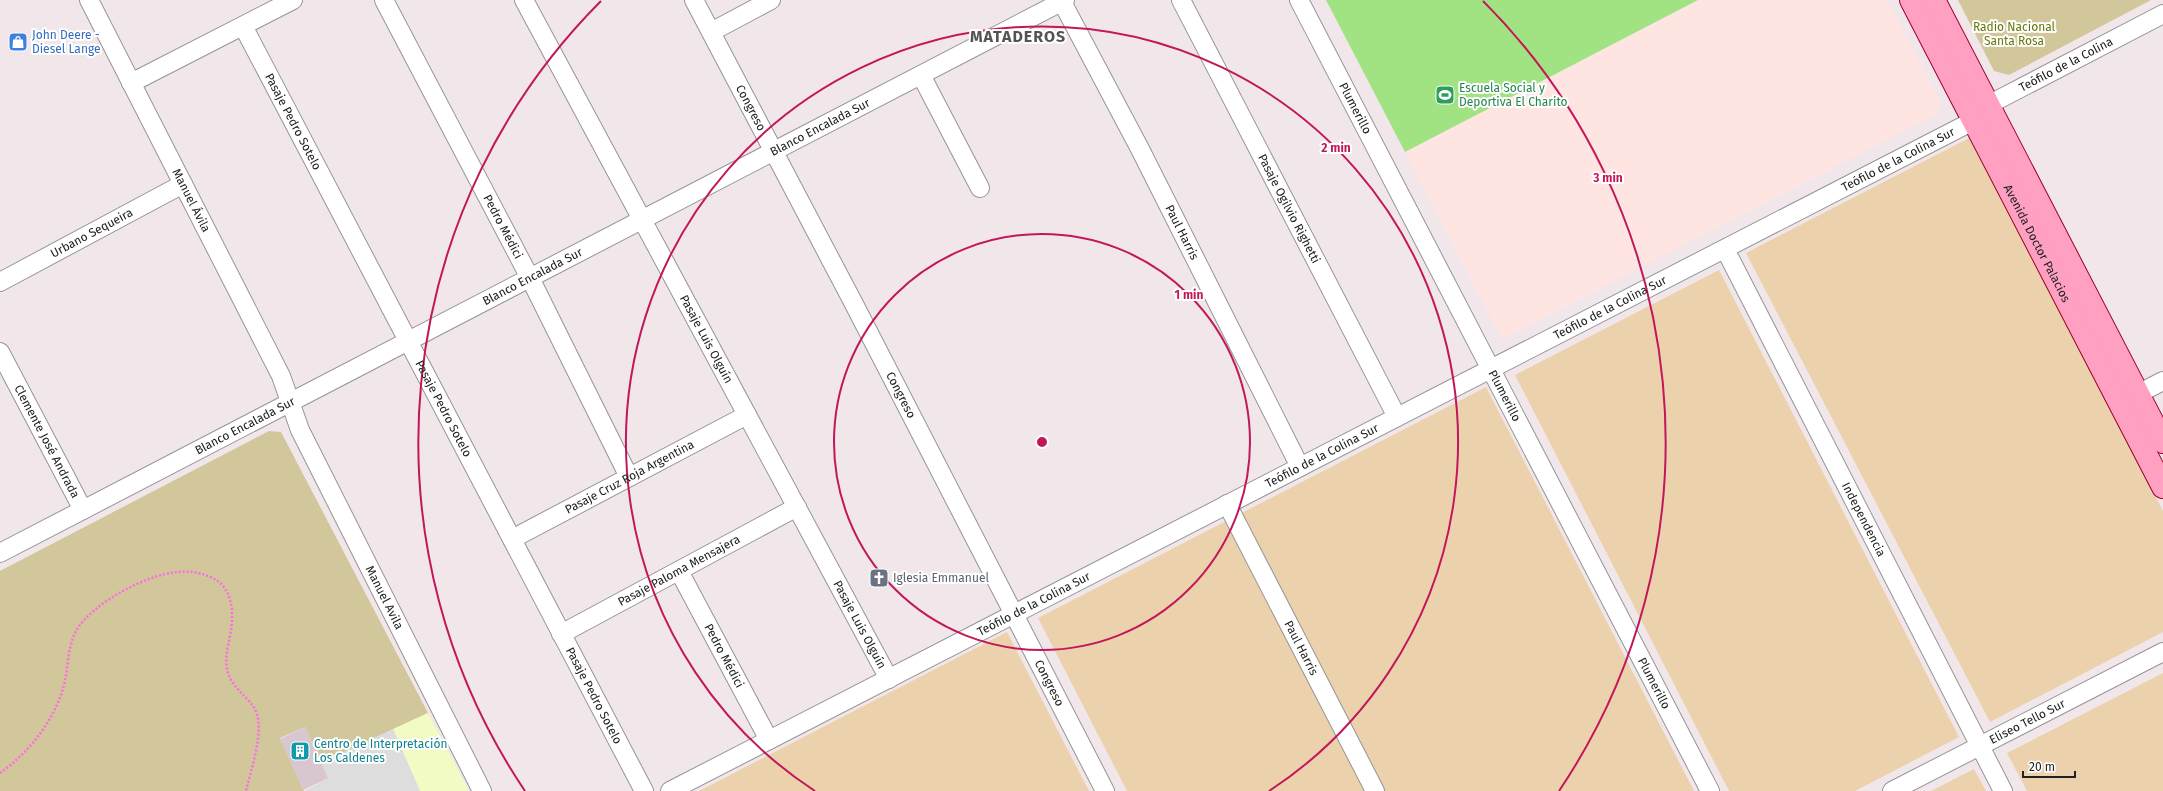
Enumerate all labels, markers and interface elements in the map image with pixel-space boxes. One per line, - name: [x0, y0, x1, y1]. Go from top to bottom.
- park label: Radio Nacional Santa Rosa: [1973, 20, 2056, 48]
- district label: MATADEROS: [970, 27, 1066, 46]
- place label: John Deere - Diesel Lange: [32, 28, 101, 56]
- shop icon: John Deere - Diesel Lange: [7, 31, 29, 53]
- street label: Teófilo de la Colina: [2017, 34, 2115, 95]
- street label: Pasaje Pedro Sotelo: [262, 71, 324, 172]
- street label: Plumerillo: [1336, 80, 1374, 136]
- place label: Escuela Social y Deportiva El Charito: [1459, 81, 1568, 109]
- street label: Congreso: [733, 82, 769, 133]
- sports icon: Escuela Social y Deportiva El Charito: [1434, 84, 1456, 106]
- street label: Blanco Encalada Sur: [768, 95, 873, 159]
- street label: Teófilo de la Colina Sur: [1839, 124, 1957, 194]
- text: 2 min: [1321, 141, 1351, 155]
- street label: Pasaje Ogilvio Righetti: [1255, 152, 1323, 266]
- street label: Manuel Ávila: [169, 166, 213, 234]
- text: 3 min: [1592, 171, 1623, 185]
- street label: Avenida Doctor Palacios: [2001, 182, 2073, 305]
- street label: Pedro Médici: [480, 192, 526, 261]
- street label: Paul Harris: [1162, 203, 1202, 262]
- street label: Urbano Sequeira: [48, 205, 135, 261]
- street label: Blanco Encalada Sur: [480, 245, 585, 308]
- street label: Teófilo de la Colina Sur: [1551, 273, 1669, 342]
- text: 1 min: [1175, 288, 1203, 302]
- street label: Pasaje Luis Olguín: [677, 293, 736, 386]
- street label: Pasaje Pedro Sotelo: [412, 358, 475, 459]
- street label: Plumerillo: [1485, 368, 1524, 424]
- street label: Congreso: [883, 370, 919, 421]
- street label: Clemente José Andrada: [11, 382, 82, 500]
- street label: Blanco Encalada Sur: [193, 394, 298, 457]
- street label: Teófilo de la Colina Sur: [1263, 421, 1381, 491]
- centre of rings: [1035, 435, 1049, 449]
- street label: Pasaje Cruz Roja Argentina: [563, 437, 697, 517]
- street label: Independencia: [1839, 480, 1889, 559]
- street label: Pasaje Paloma Mensajera: [616, 532, 742, 609]
- street label: Manuel Avila: [363, 563, 406, 632]
- church icon: Iglesia Emmanuel: [868, 567, 890, 589]
- street label: Teófilo de la Colina Sur: [975, 569, 1093, 639]
- place label: Iglesia Emmanuel: [893, 571, 989, 585]
- street label: Pasaje Luis Olguín: [830, 578, 889, 671]
- street label: Paul Harris: [1281, 618, 1321, 678]
- street label: Pedro Médici: [701, 621, 747, 690]
- street label: Pasaje Pedro Sotelo: [563, 645, 625, 746]
- street label: Plumerillo: [1635, 655, 1673, 711]
- street label: Congreso: [1032, 658, 1067, 709]
- street label: Eliseo Tello Sur: [1987, 696, 2068, 747]
- place label: Centro de Interpretación Los Caldenes: [314, 737, 448, 765]
- building icon: Centro de Interpretación Los Caldenes: [289, 740, 311, 762]
- scale bar: [2023, 753, 2075, 779]
- text: 20 m: [2029, 760, 2055, 774]

